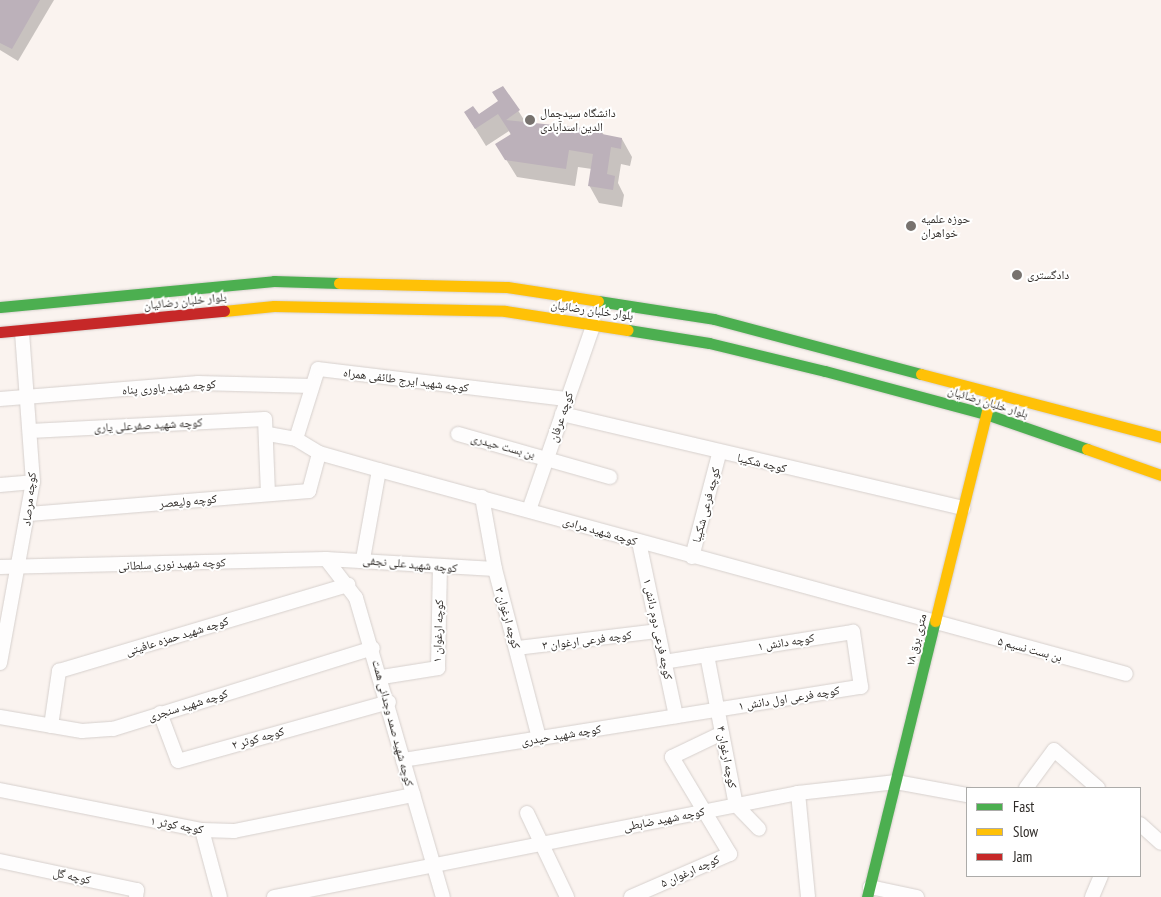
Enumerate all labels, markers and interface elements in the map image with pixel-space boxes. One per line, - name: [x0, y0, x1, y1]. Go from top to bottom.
- place label: دانشگاه سیدجمال الدین اسدآبادی: [540, 106, 616, 134]
- marker: دانشگاه سیدجمال الدین اسدآبادی: [524, 114, 536, 126]
- place label: حوزه علمیه خواهران: [921, 212, 970, 240]
- marker: حوزه علمیه خواهران: [905, 220, 917, 232]
- place label: دادگستری: [1027, 268, 1069, 282]
- marker: دادگستری: [1011, 269, 1023, 281]
- street label: بلوار خلبان رضائیان: [143, 289, 227, 313]
- street label: بلوار خلبان رضائیان: [550, 297, 634, 323]
- street label: کوچه شهید ایرج طائفی همراه: [342, 365, 470, 395]
- street label: کوچه شهید یاوری پناه: [122, 377, 216, 397]
- street label: بلوار خلبان رضائیان: [946, 383, 1030, 421]
- street label: کوچه عرفان: [546, 390, 576, 444]
- street label: کوچه شهید صفرعلی یاری: [93, 415, 203, 435]
- street label: بن بست حیدری: [469, 430, 537, 462]
- street label: کوچه شکیبا: [736, 450, 788, 476]
- street label: کوچه فرعی شکیبا: [689, 466, 723, 544]
- street label: کوچه مرصاد: [19, 471, 39, 527]
- street label: کوچه ولیعصر: [159, 491, 217, 511]
- street label: کوچه شهید مرادی: [561, 513, 639, 549]
- street label: کوچه شهید علی نجفی: [362, 553, 458, 575]
- street label: کوچه شهید نوری سلطانی: [118, 555, 226, 573]
- street label: کوچه فرعی دوم دانش ۱: [640, 577, 676, 681]
- street label: کوچه ارغوان ۳: [492, 586, 524, 650]
- street label: کوچه ارغوان ۱: [430, 599, 446, 663]
- street label: ۱۸ متری برق: [903, 612, 929, 668]
- street label: کوچه شهید حمزه عافیتی: [124, 613, 230, 659]
- street label: کوچه فرعی ارغوان ۳: [541, 627, 633, 653]
- street label: کوچه دانش ۱: [756, 630, 816, 654]
- street label: بن بست نسیم ۵: [996, 633, 1064, 665]
- street label: کوچه شهید صمد وجدانی همت: [369, 658, 417, 788]
- street label: کوچه فرعی اول دانش ۱: [737, 683, 841, 713]
- street label: کوچه شهید سنجری: [146, 686, 230, 724]
- street label: کوچه شهید حیدری: [520, 722, 602, 748]
- street label: کوچه کوثر ۲: [230, 724, 286, 752]
- street label: کوچه ارغوان ۴: [714, 725, 740, 789]
- legend: [966, 787, 1141, 877]
- text: Fast: [1013, 797, 1034, 816]
- street label: کوچه شهید ضابطی: [622, 804, 706, 834]
- street label: کوچه کوثر ۱: [149, 813, 205, 837]
- text: Slow: [1013, 822, 1038, 841]
- text: Jam: [1013, 847, 1032, 866]
- street label: کوچه ارغوان ۵: [658, 852, 722, 890]
- street label: کوچه گل: [52, 865, 92, 887]

